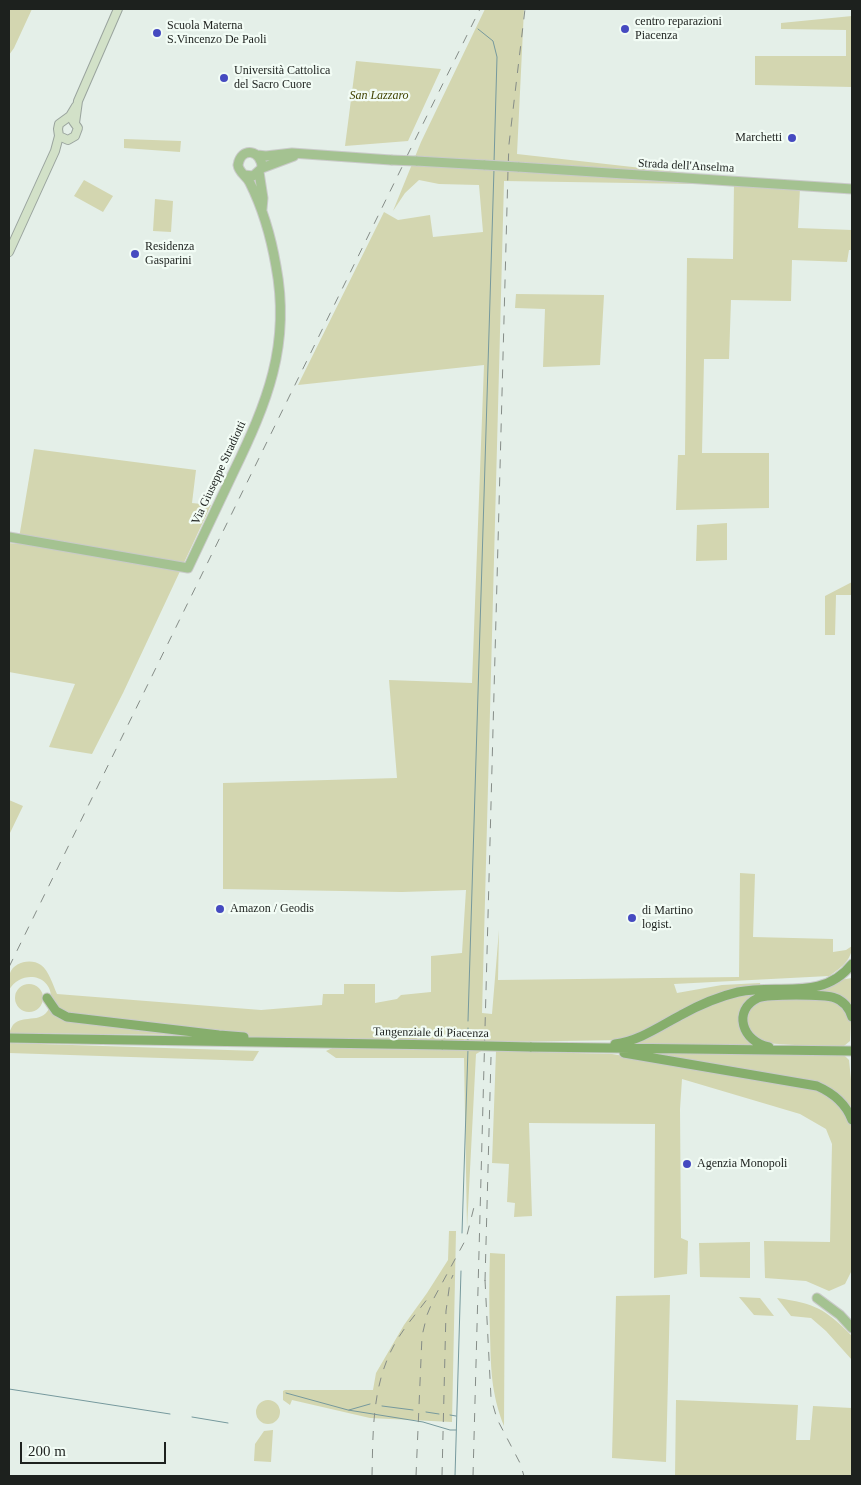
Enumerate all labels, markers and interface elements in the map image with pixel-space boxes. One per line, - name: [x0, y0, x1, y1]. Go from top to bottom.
- place label: centro reparazioni Piacenza: [635, 15, 722, 43]
- place label: Scuola Materna S.Vincenzo De Paoli: [167, 19, 267, 47]
- marker: centro reparazioni Piacenza: [619, 23, 631, 35]
- marker: Scuola Materna S.Vincenzo De Paoli: [151, 27, 163, 39]
- place label: Università Cattolica del Sacro Cuore: [234, 64, 330, 92]
- marker: Università Cattolica del Sacro Cuore: [218, 72, 230, 84]
- park label: San Lazzaro: [349, 89, 409, 103]
- place label: Marchetti: [735, 131, 782, 145]
- marker: Marchetti: [786, 132, 798, 144]
- street label: Strada dell'Anselma: [637, 156, 735, 176]
- place label: Residenza Gasparini: [145, 240, 194, 268]
- marker: Residenza Gasparini: [129, 248, 141, 260]
- street label: Via Giuseppe Stradiotti: [189, 419, 249, 527]
- place label: Amazon / Geodis: [230, 902, 314, 916]
- marker: Amazon / Geodis: [214, 903, 226, 915]
- place label: di Martino logist.: [642, 904, 693, 932]
- marker: di Martino logist.: [626, 912, 638, 924]
- street label: Tangenziale di Piacenza: [373, 1025, 489, 1041]
- place label: Agenzia Monopoli: [697, 1157, 787, 1171]
- marker: Agenzia Monopoli: [681, 1158, 693, 1170]
- scale bar: [22, 1432, 169, 1464]
- text: 200 m: [28, 1443, 66, 1459]

